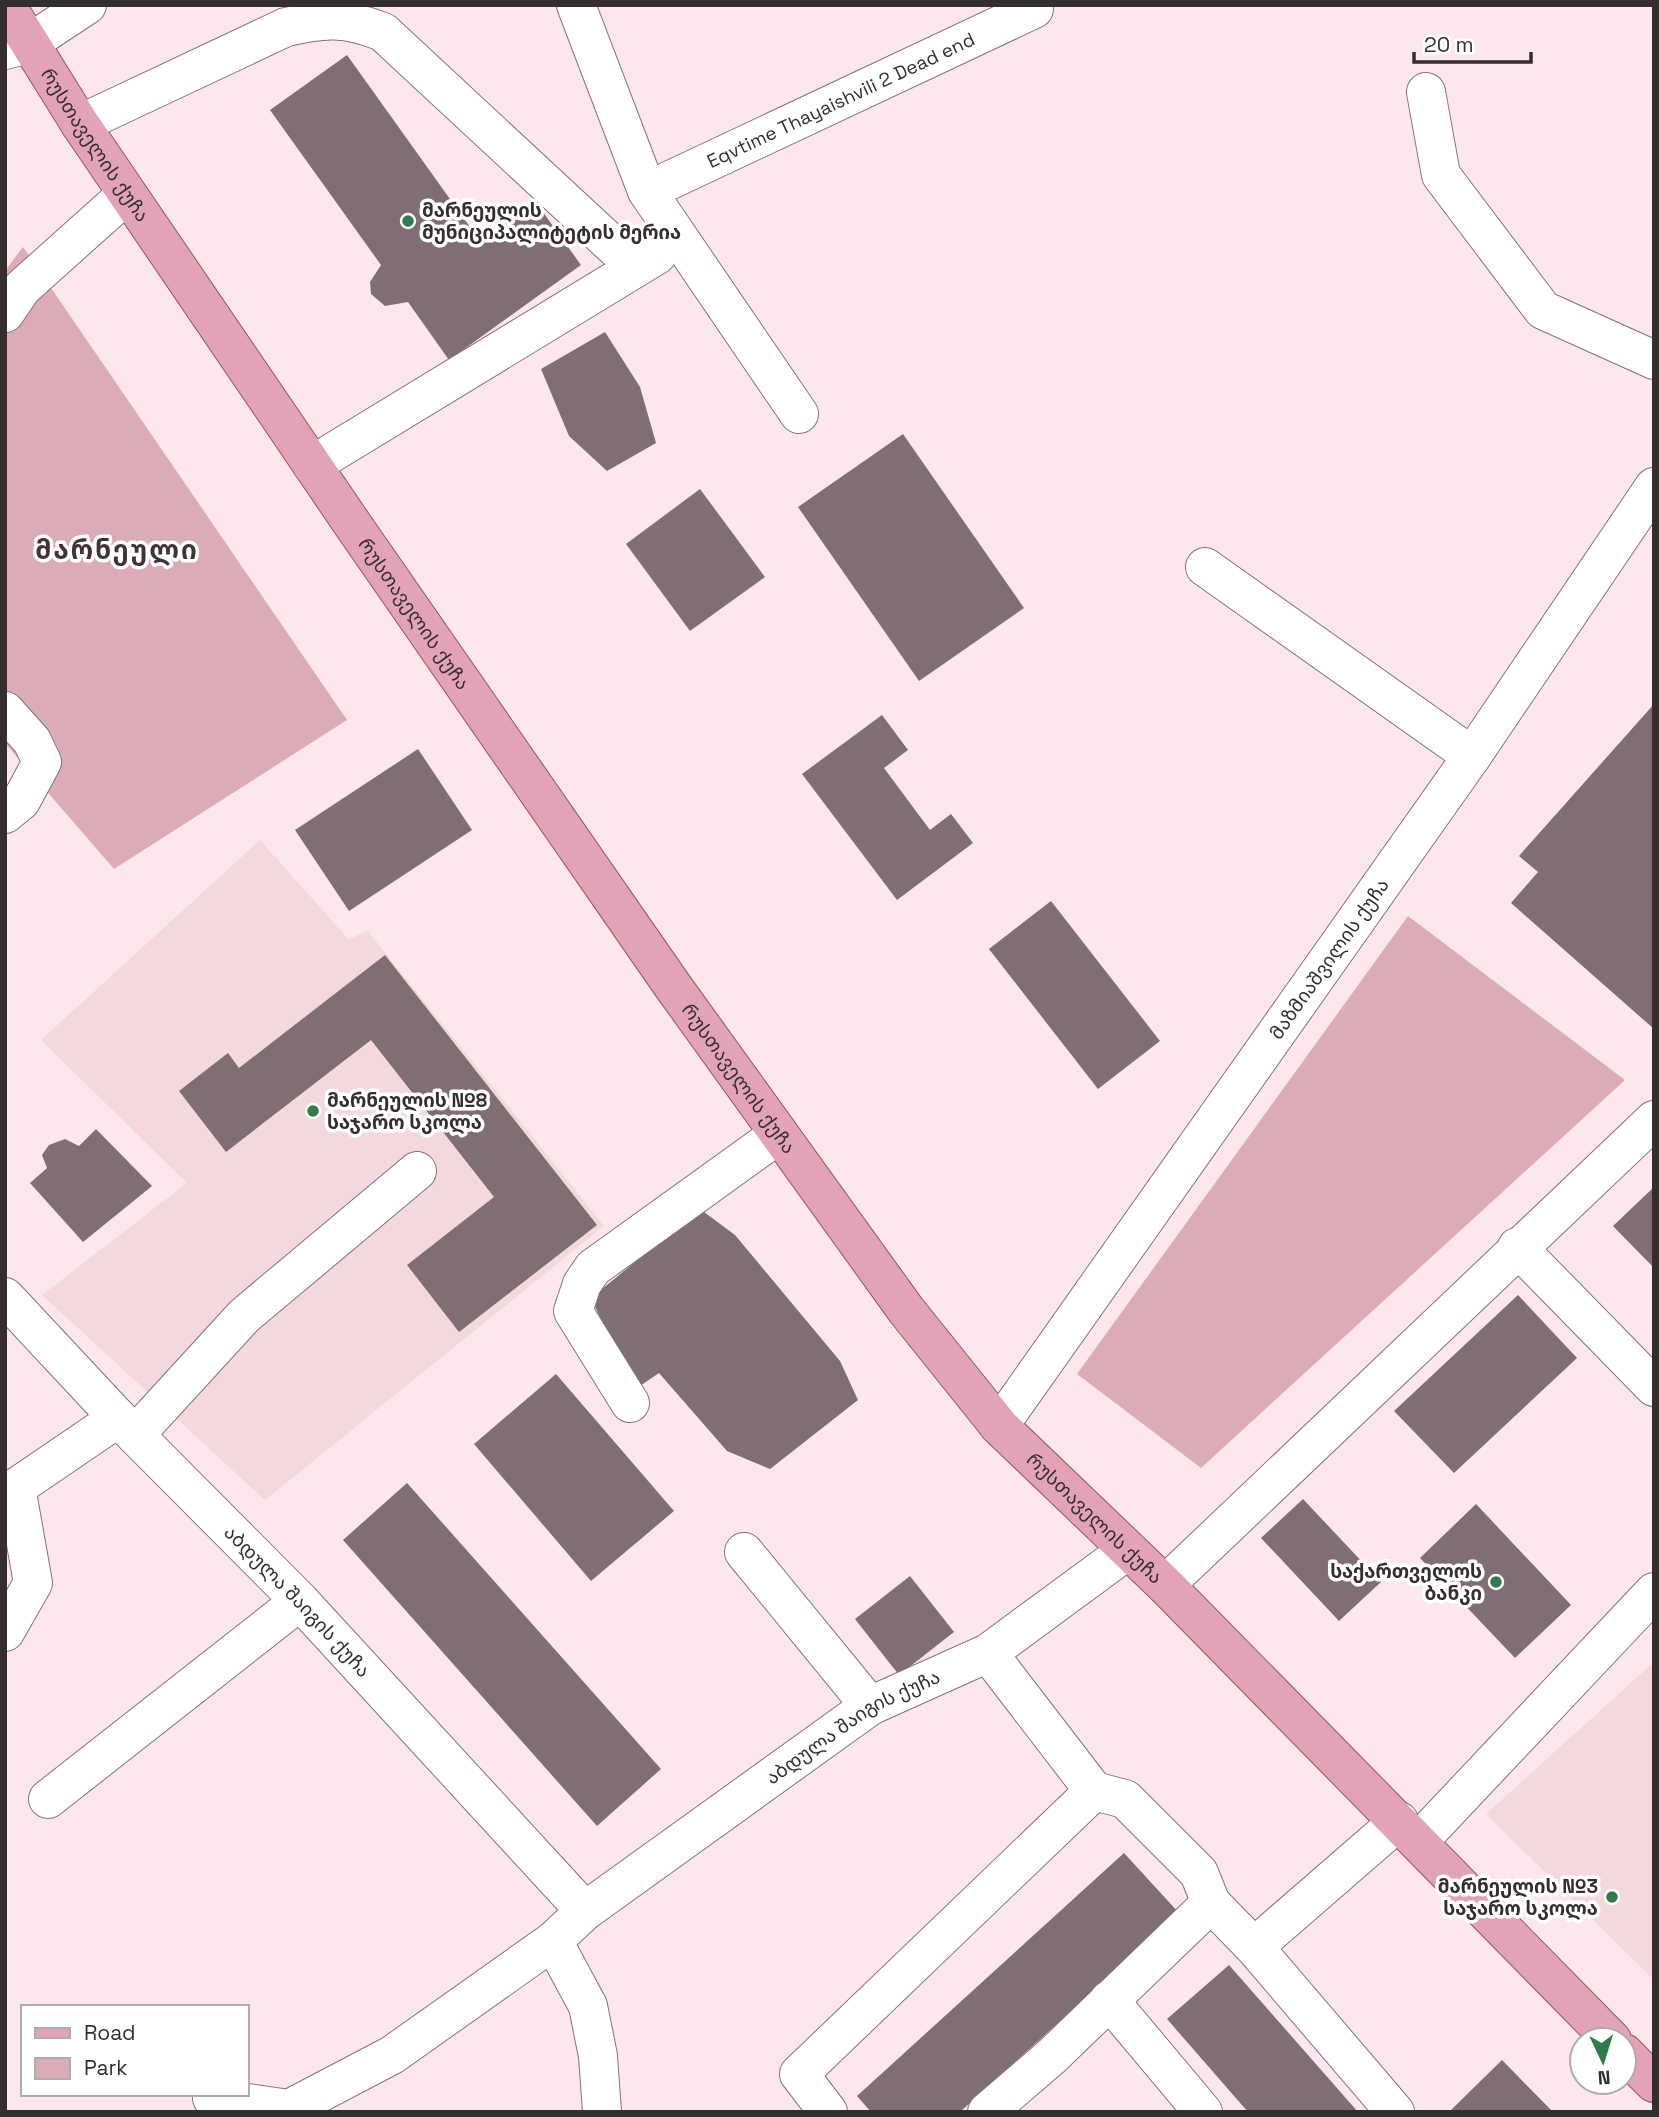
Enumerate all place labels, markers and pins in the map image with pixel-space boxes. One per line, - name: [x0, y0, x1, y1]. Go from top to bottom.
- place label: მარნეულის მუნიციპალიტეტის მერია: [422, 198, 681, 245]
- marker: მარნეულის მუნიციპალიტეტის მერია: [400, 213, 416, 229]
- place label: მარნეულის №8 საჯარო სკოლა: [327, 1088, 487, 1135]
- marker: მარნეულის №8 საჯარო სკოლა: [305, 1103, 321, 1119]
- place label: საქართველოს ბანკი: [1330, 1559, 1482, 1606]
- marker: საქართველოს ბანკი: [1488, 1574, 1504, 1590]
- place label: მარნეულის №3 საჯარო სკოლა: [1438, 1874, 1598, 1921]
- marker: მარნეულის №3 საჯარო სკოლა: [1604, 1889, 1620, 1905]

